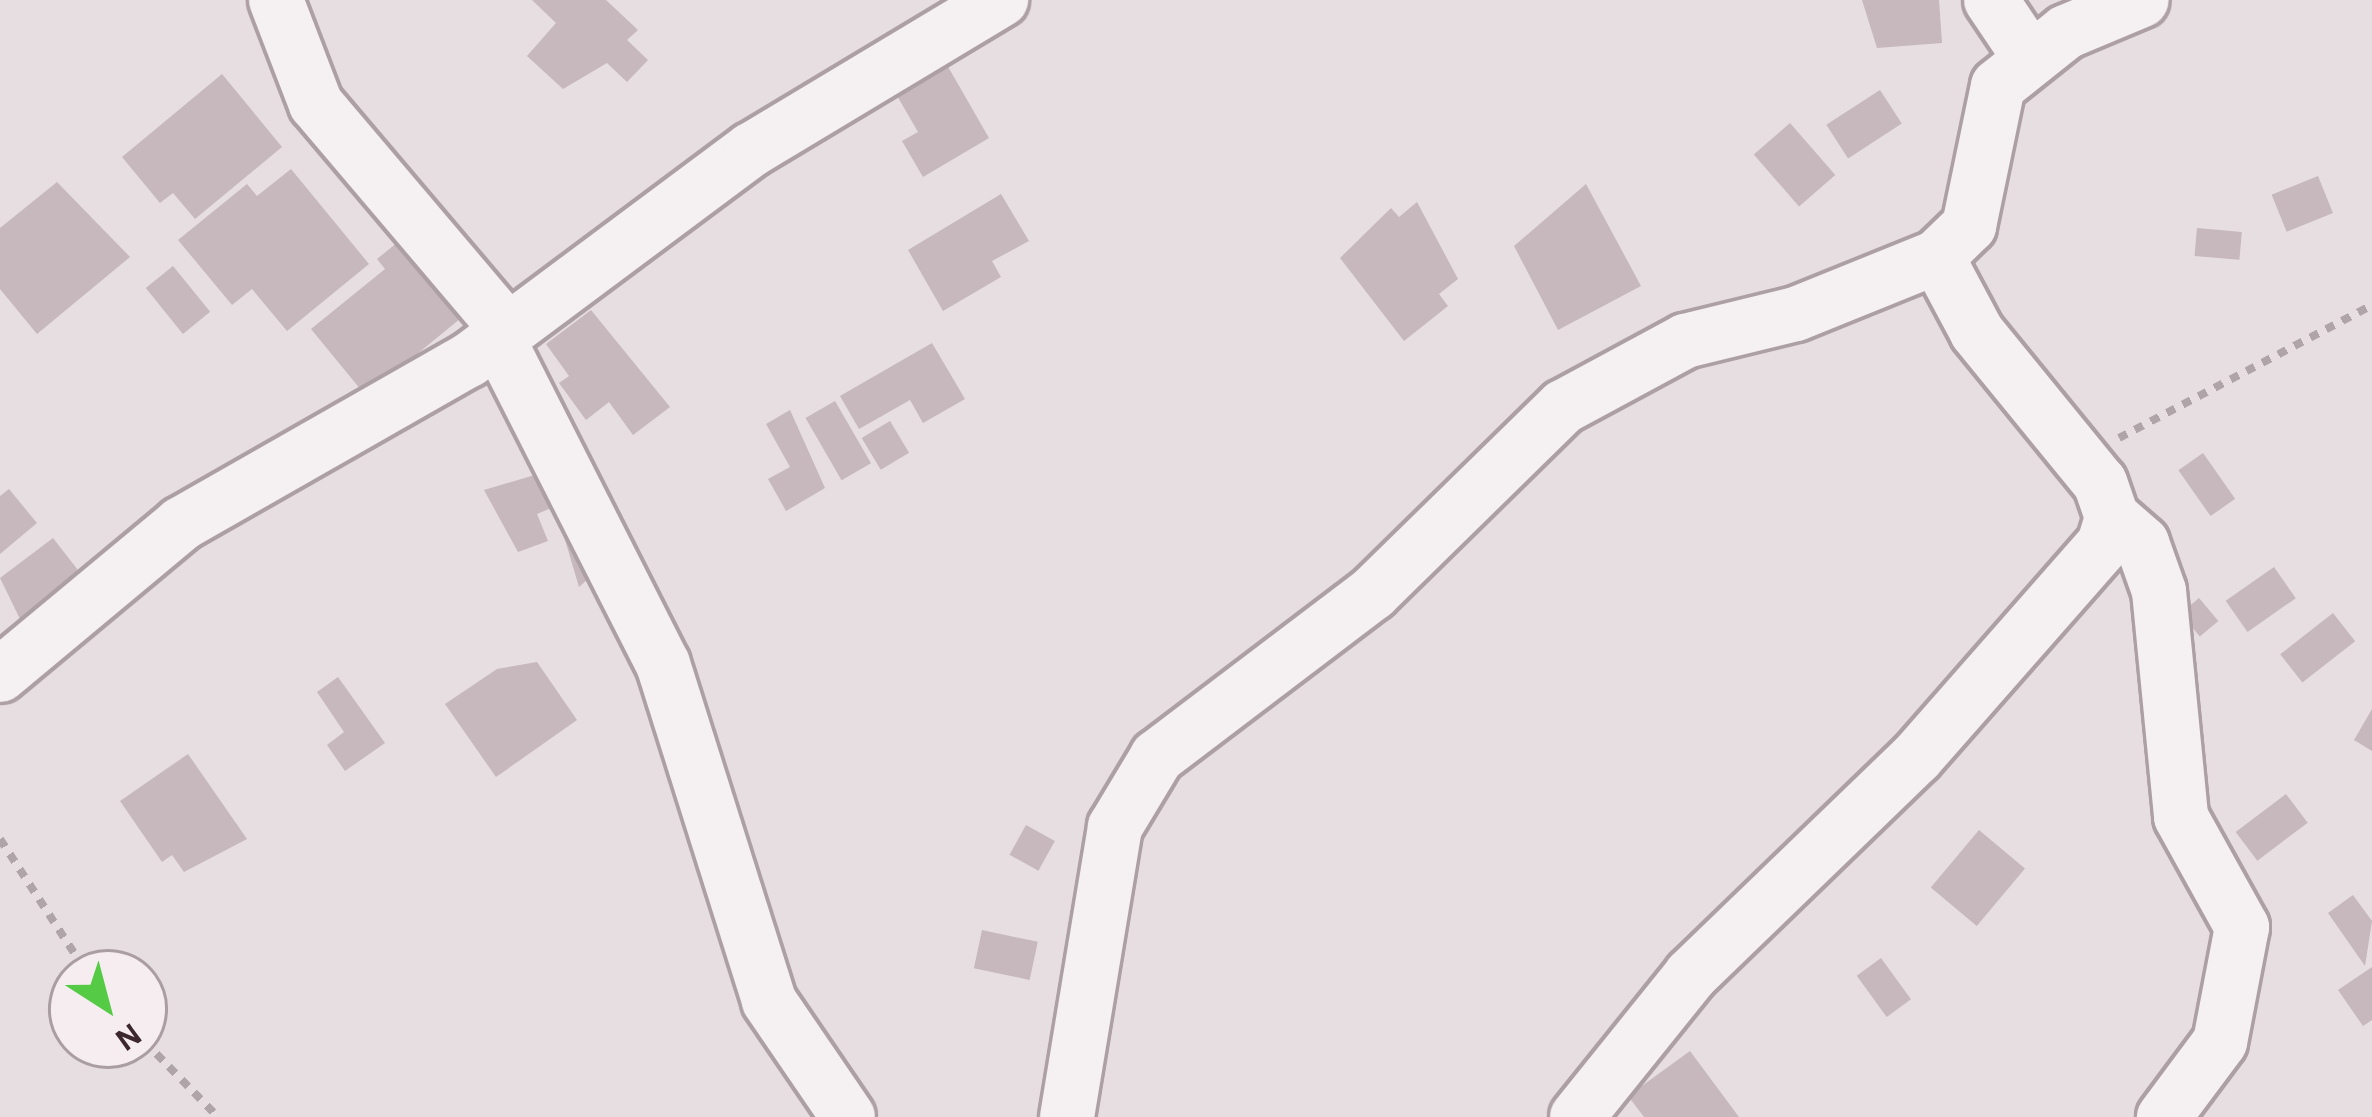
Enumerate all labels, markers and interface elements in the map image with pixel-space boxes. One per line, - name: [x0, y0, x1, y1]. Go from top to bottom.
- north arrow: [48, 949, 168, 1069]
- text: N: [109, 1016, 147, 1056]

